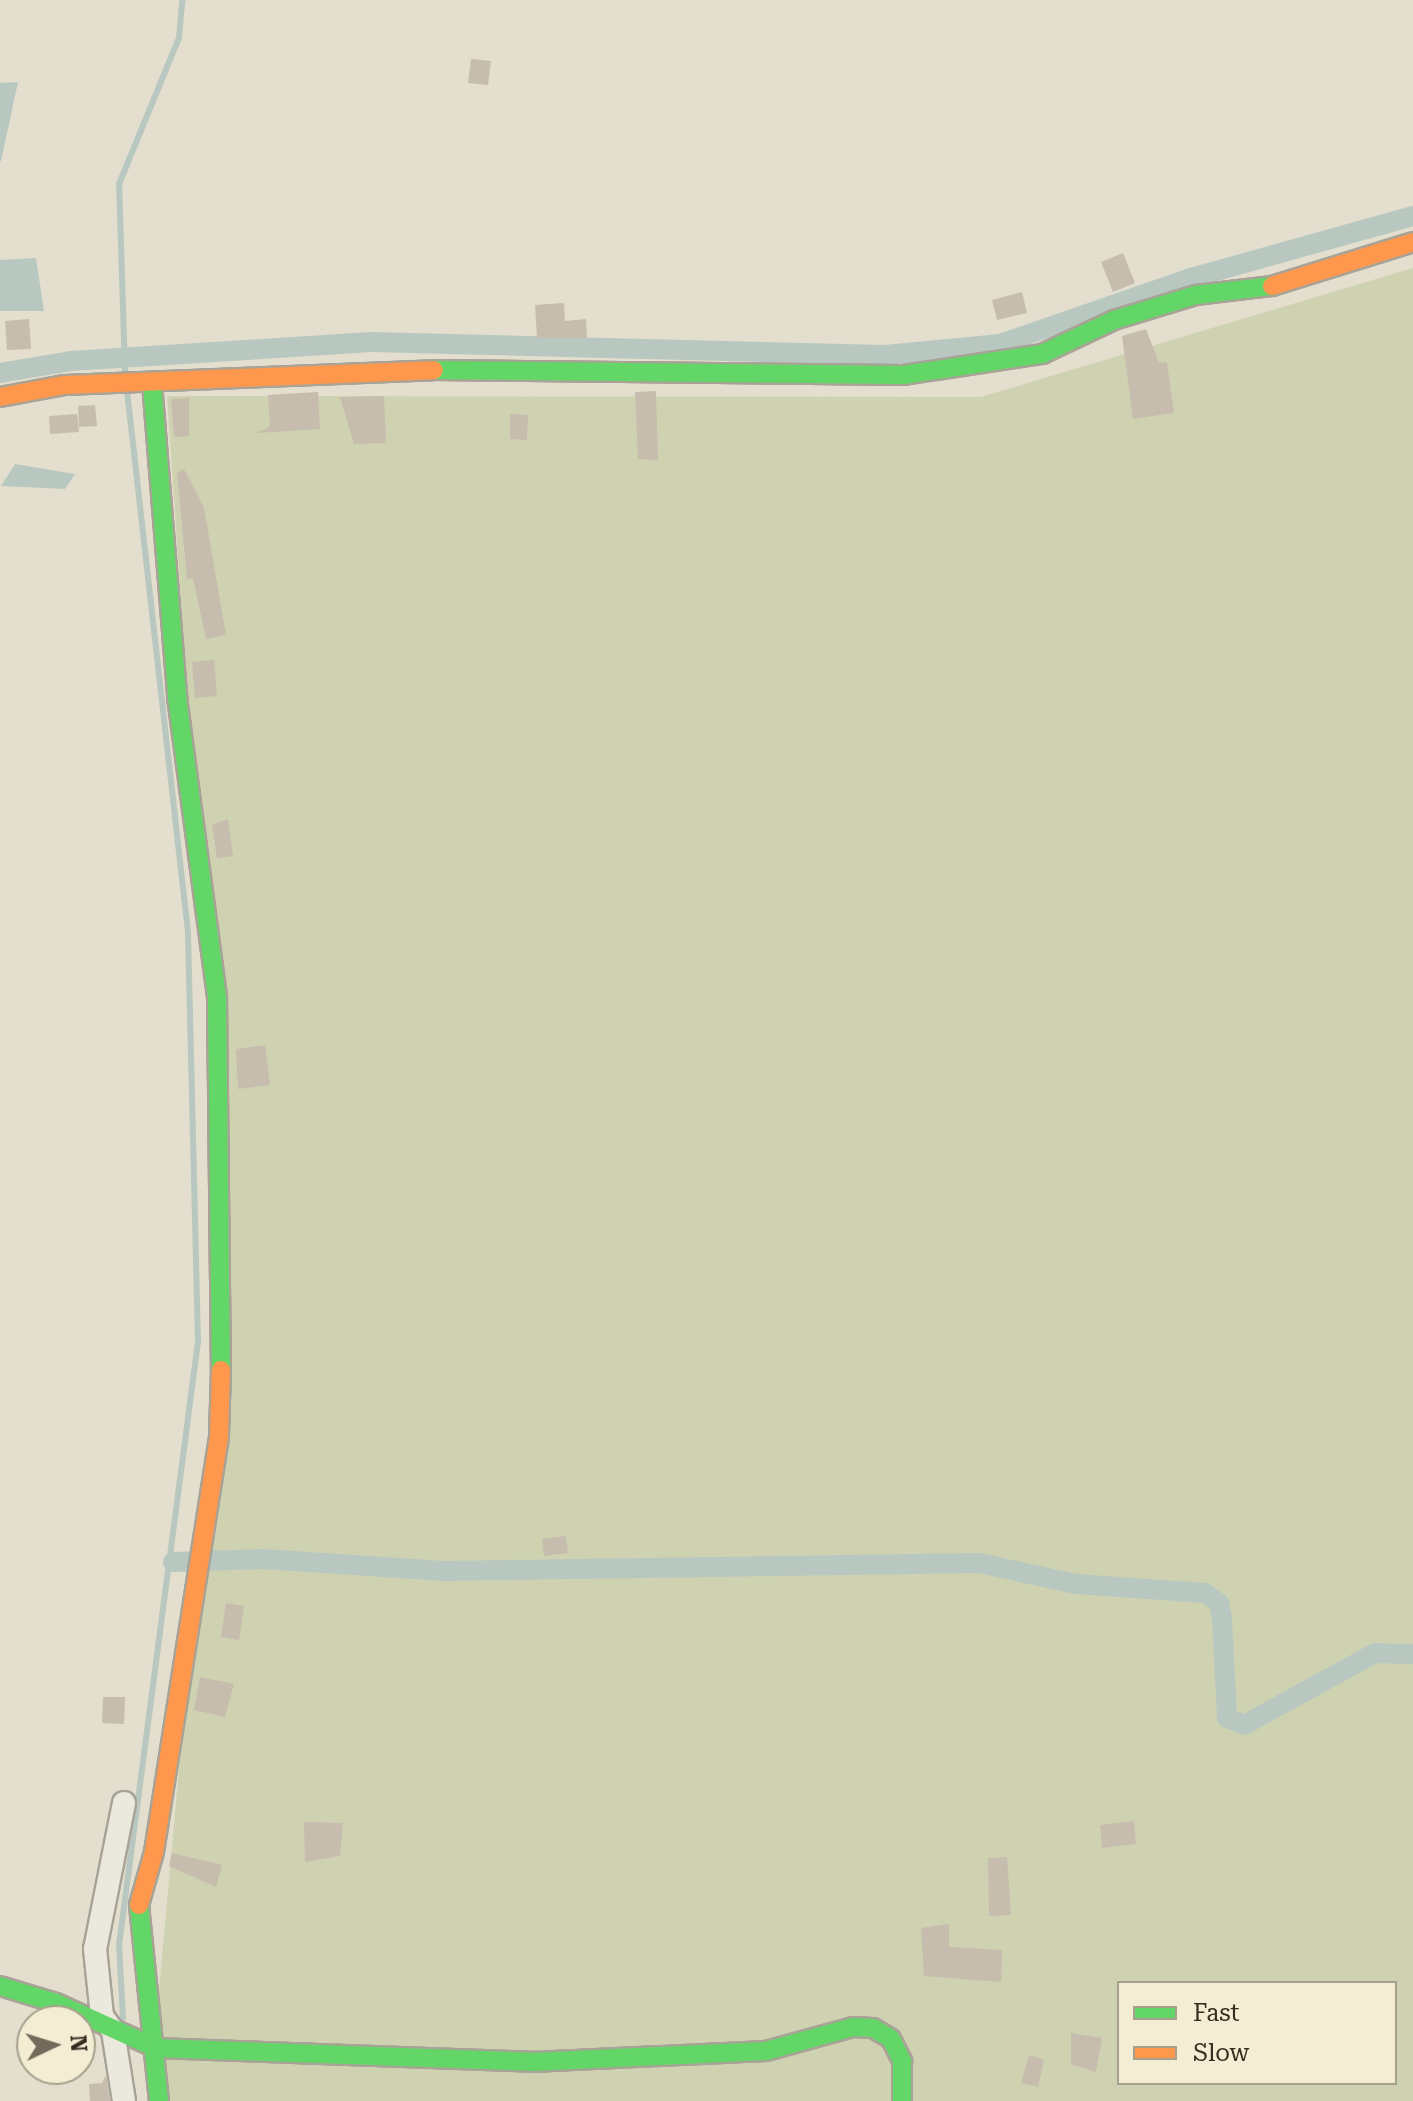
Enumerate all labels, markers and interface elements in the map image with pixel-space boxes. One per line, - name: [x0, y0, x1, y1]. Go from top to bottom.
- legend: [1117, 1981, 1397, 2085]
- text: Fast: [1193, 1999, 1240, 2027]
- north arrow: [16, 2005, 96, 2085]
- text: N: [65, 2034, 92, 2053]
- text: Slow: [1193, 2039, 1249, 2067]

